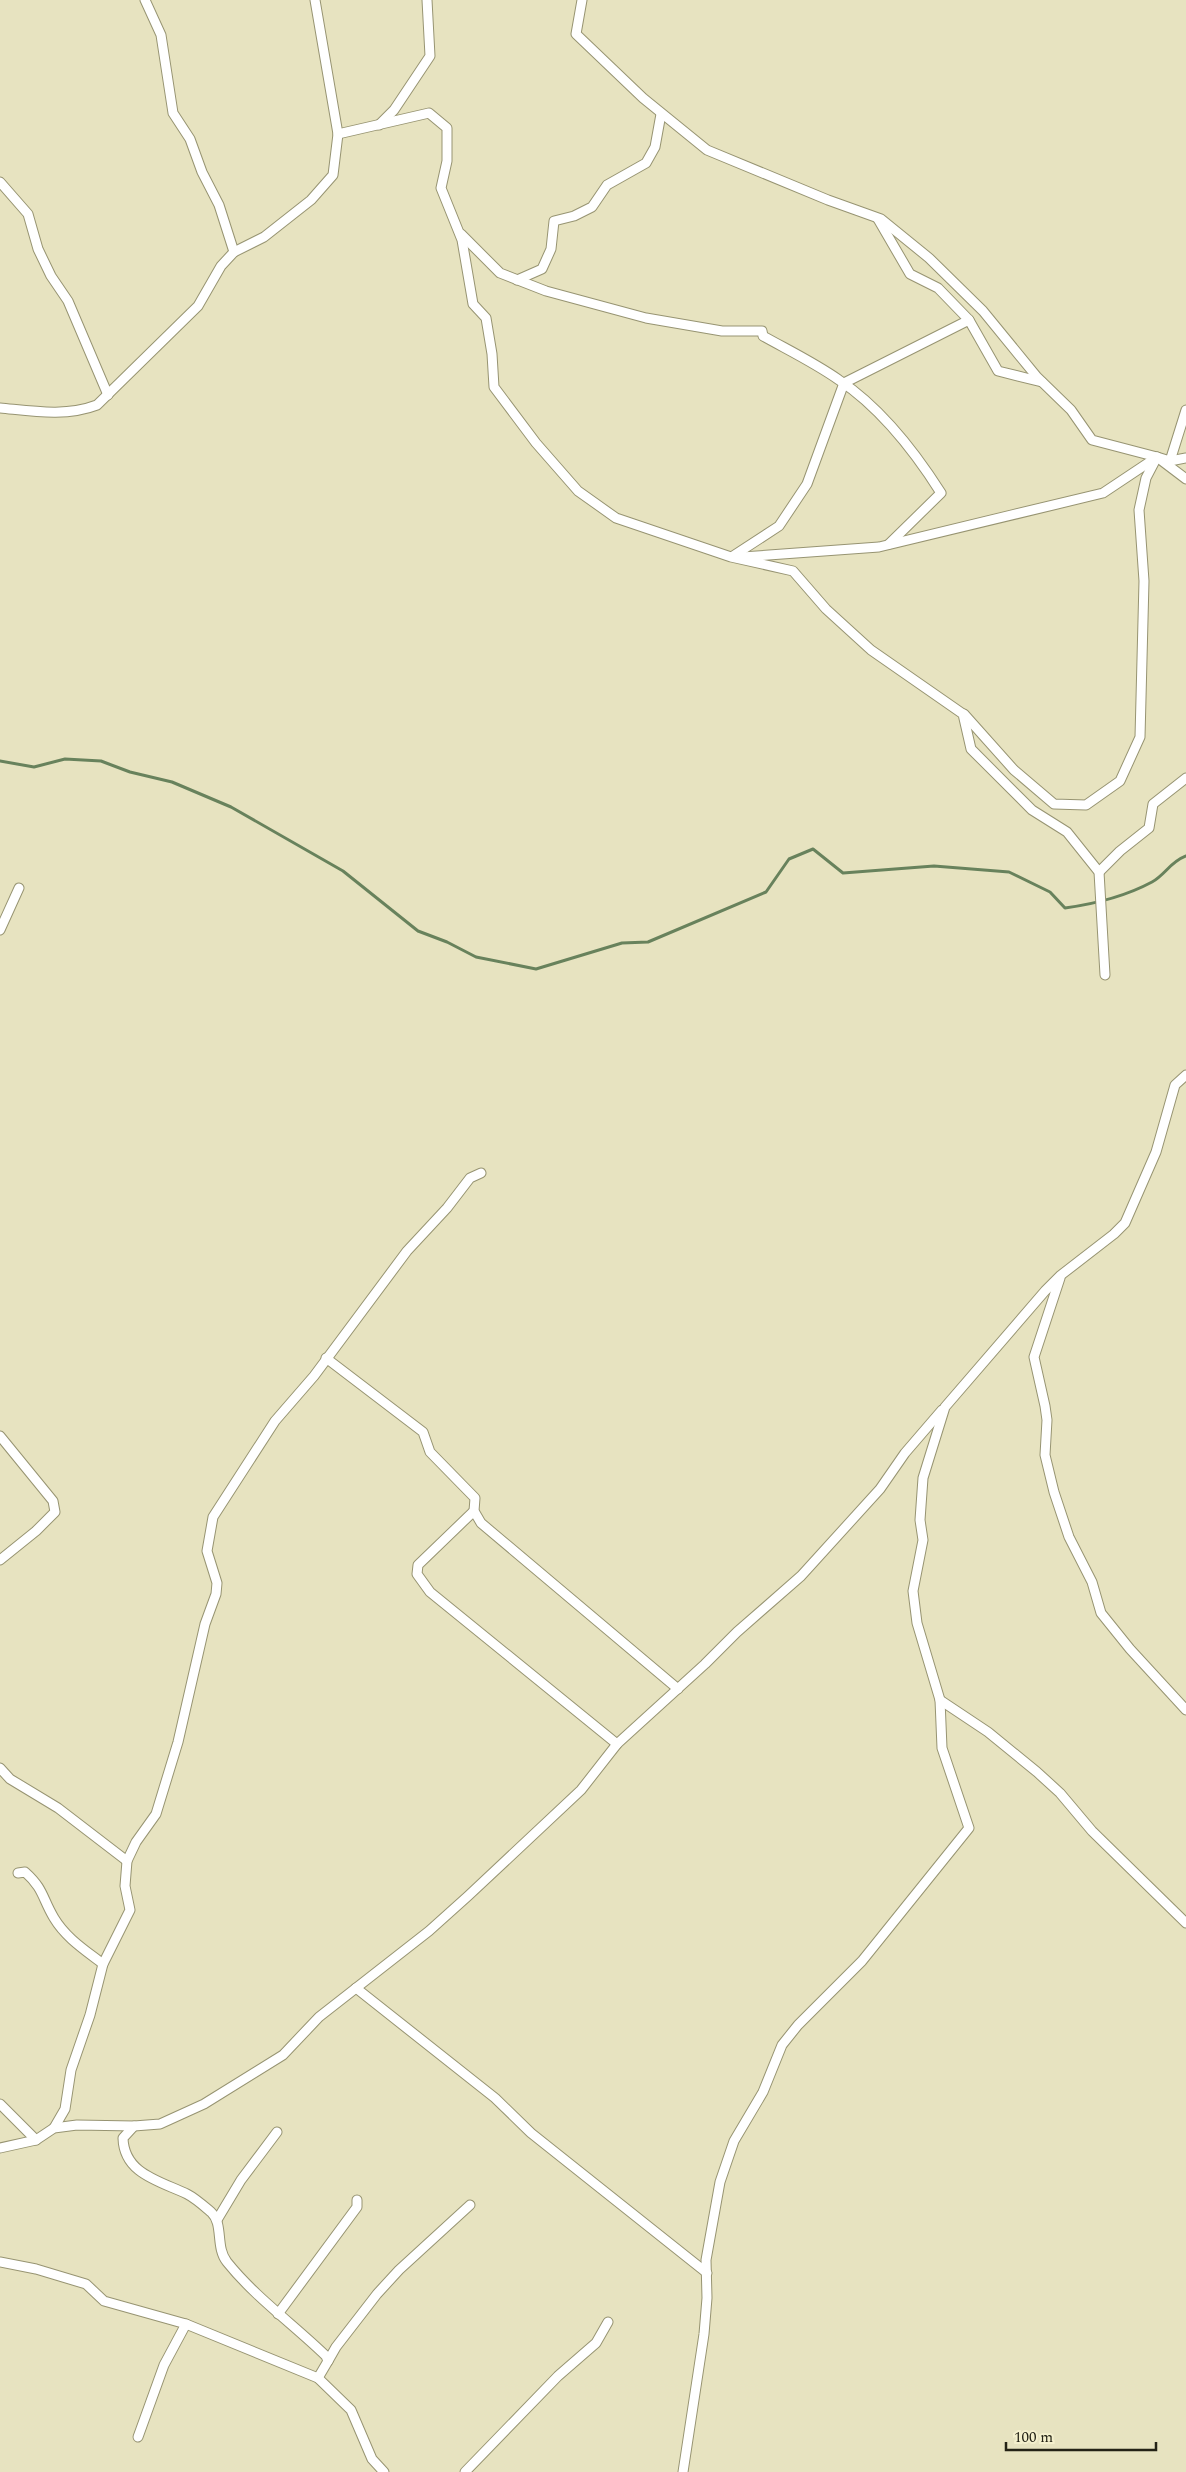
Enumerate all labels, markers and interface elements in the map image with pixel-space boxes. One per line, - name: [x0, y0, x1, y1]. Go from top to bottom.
- scale bar: [1006, 2420, 1156, 2452]
- text: 100 m: [1014, 2426, 1053, 2449]

